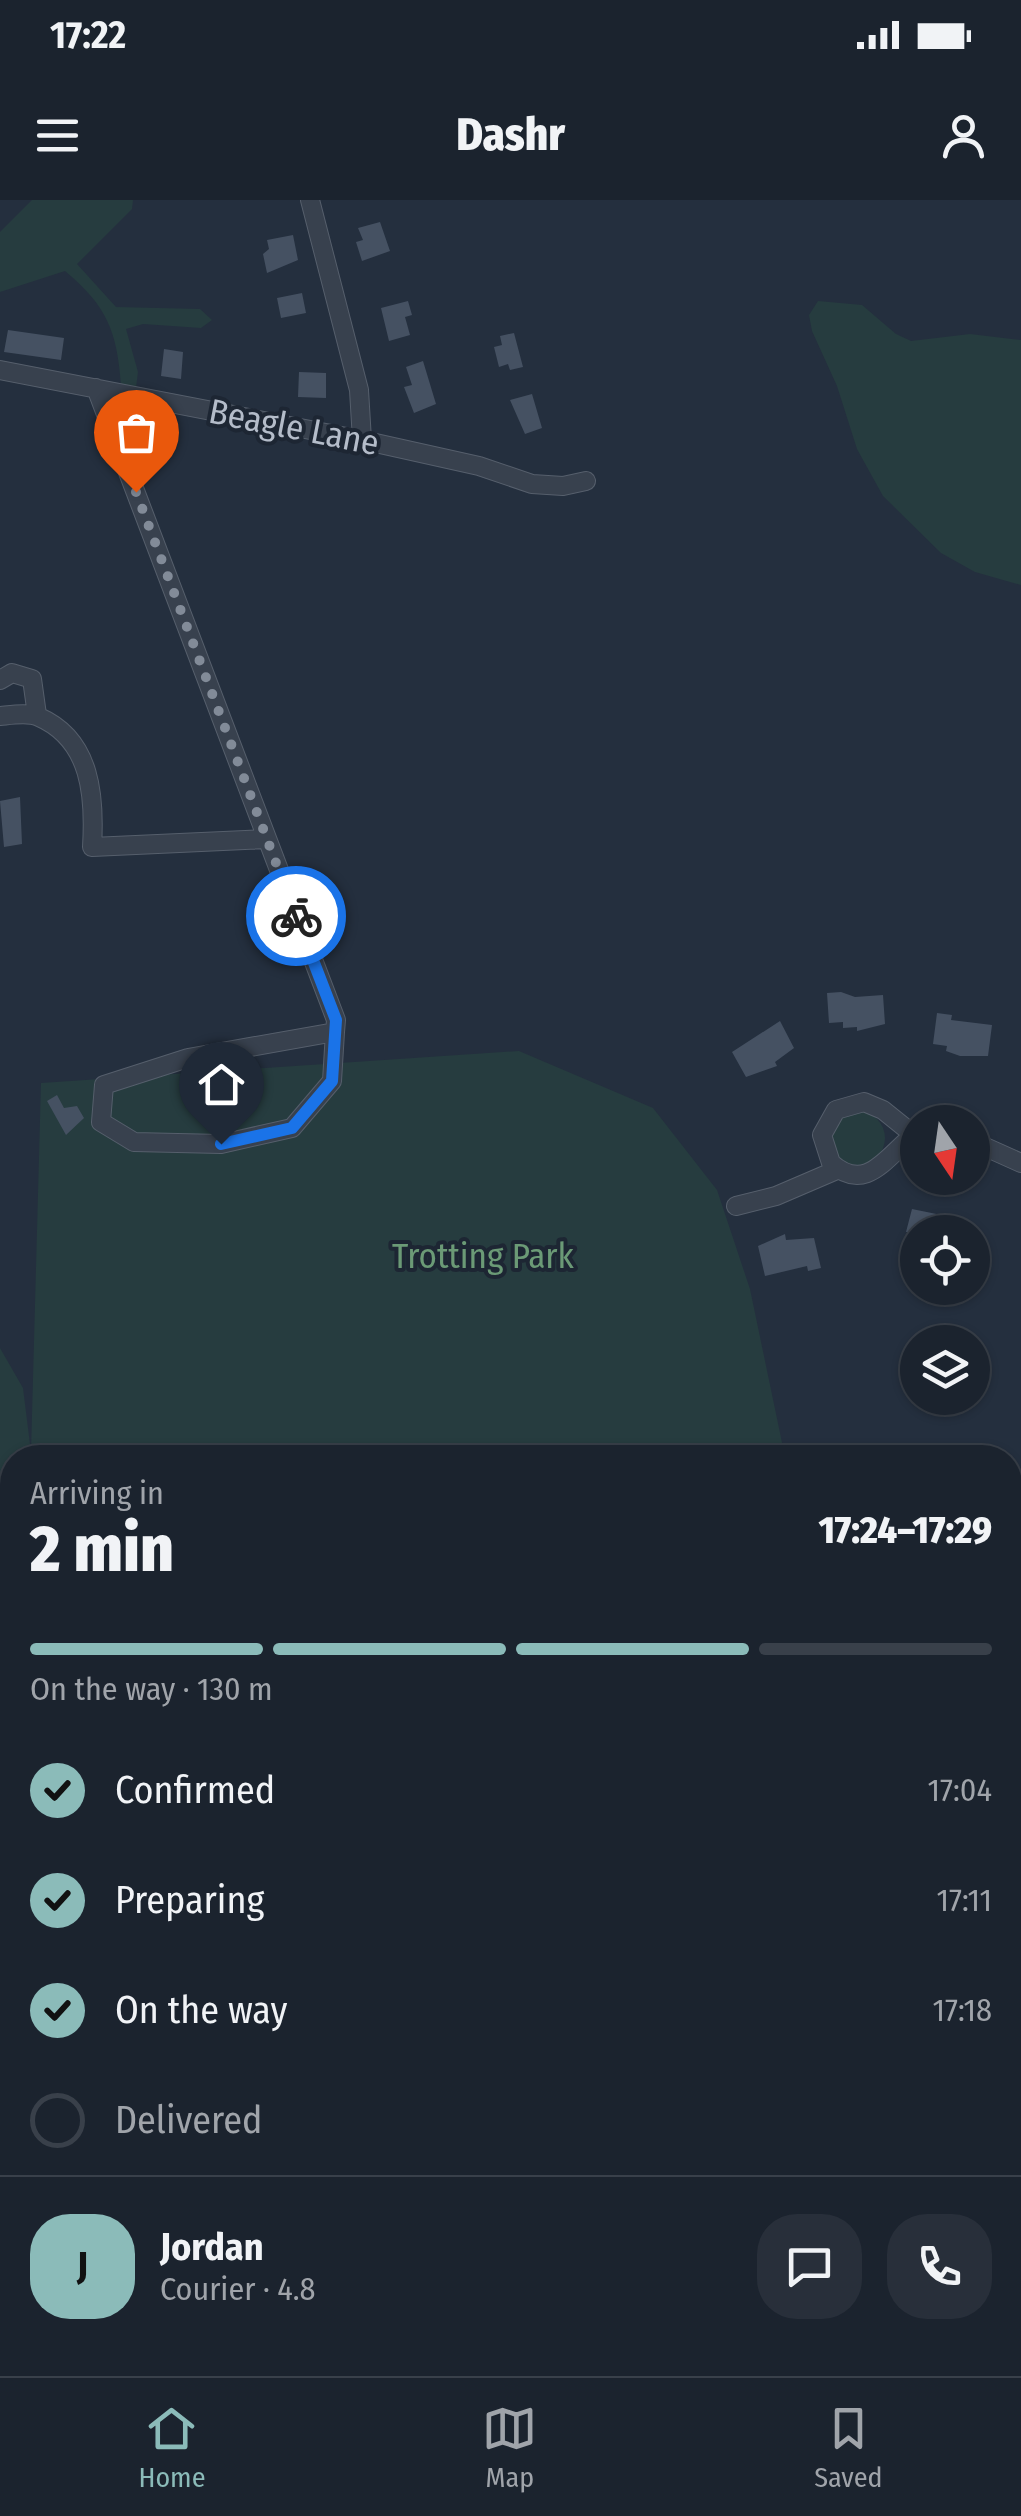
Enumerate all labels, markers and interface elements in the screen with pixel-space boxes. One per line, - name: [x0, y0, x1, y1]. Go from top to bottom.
- text: 17:22: [50, 12, 126, 58]
- icon: menu: [30, 108, 85, 163]
- text: Dashr: [456, 108, 565, 162]
- icon: person: [936, 108, 991, 163]
- pin: [94, 390, 179, 493]
- street label: Beagle Lane: [206, 390, 382, 464]
- icon: bag: [109, 405, 164, 460]
- courier: [246, 866, 346, 966]
- icon: bike: [269, 889, 324, 944]
- pin: [179, 1042, 264, 1145]
- icon: home: [194, 1057, 249, 1112]
- north arrow: [900, 1105, 990, 1195]
- map controls: [900, 1105, 990, 1415]
- button: locate: [900, 1215, 990, 1305]
- park label: Trotting Park: [392, 1235, 575, 1277]
- button: layers: [900, 1325, 990, 1415]
- text: Arriving in: [30, 1474, 164, 1512]
- text: 17:24–17:29: [818, 1507, 992, 1553]
- text: 2 min: [30, 1510, 174, 1588]
- text: On the way · 130 m: [30, 1670, 273, 1708]
- icon: check: [30, 1763, 85, 1818]
- text: Confirmed: [115, 1767, 275, 1813]
- text: 17:04: [928, 1771, 992, 1809]
- icon: check: [30, 1873, 85, 1928]
- text: Preparing: [115, 1877, 264, 1923]
- text: 17:11: [937, 1881, 992, 1919]
- icon: check: [30, 1983, 85, 2038]
- text: On the way: [115, 1987, 287, 2033]
- text: 17:18: [933, 1991, 992, 2029]
- text: Delivered: [115, 2097, 262, 2143]
- button: chat: [757, 2214, 862, 2319]
- button: phone: [887, 2214, 992, 2319]
- text: Jordan: [160, 2224, 264, 2270]
- text: J: [77, 2243, 88, 2289]
- text: Courier · 4.8: [160, 2270, 316, 2308]
- tab: Home: [138, 2401, 205, 2494]
- tab: Map: [482, 2401, 537, 2494]
- tab: Saved: [814, 2401, 883, 2494]

